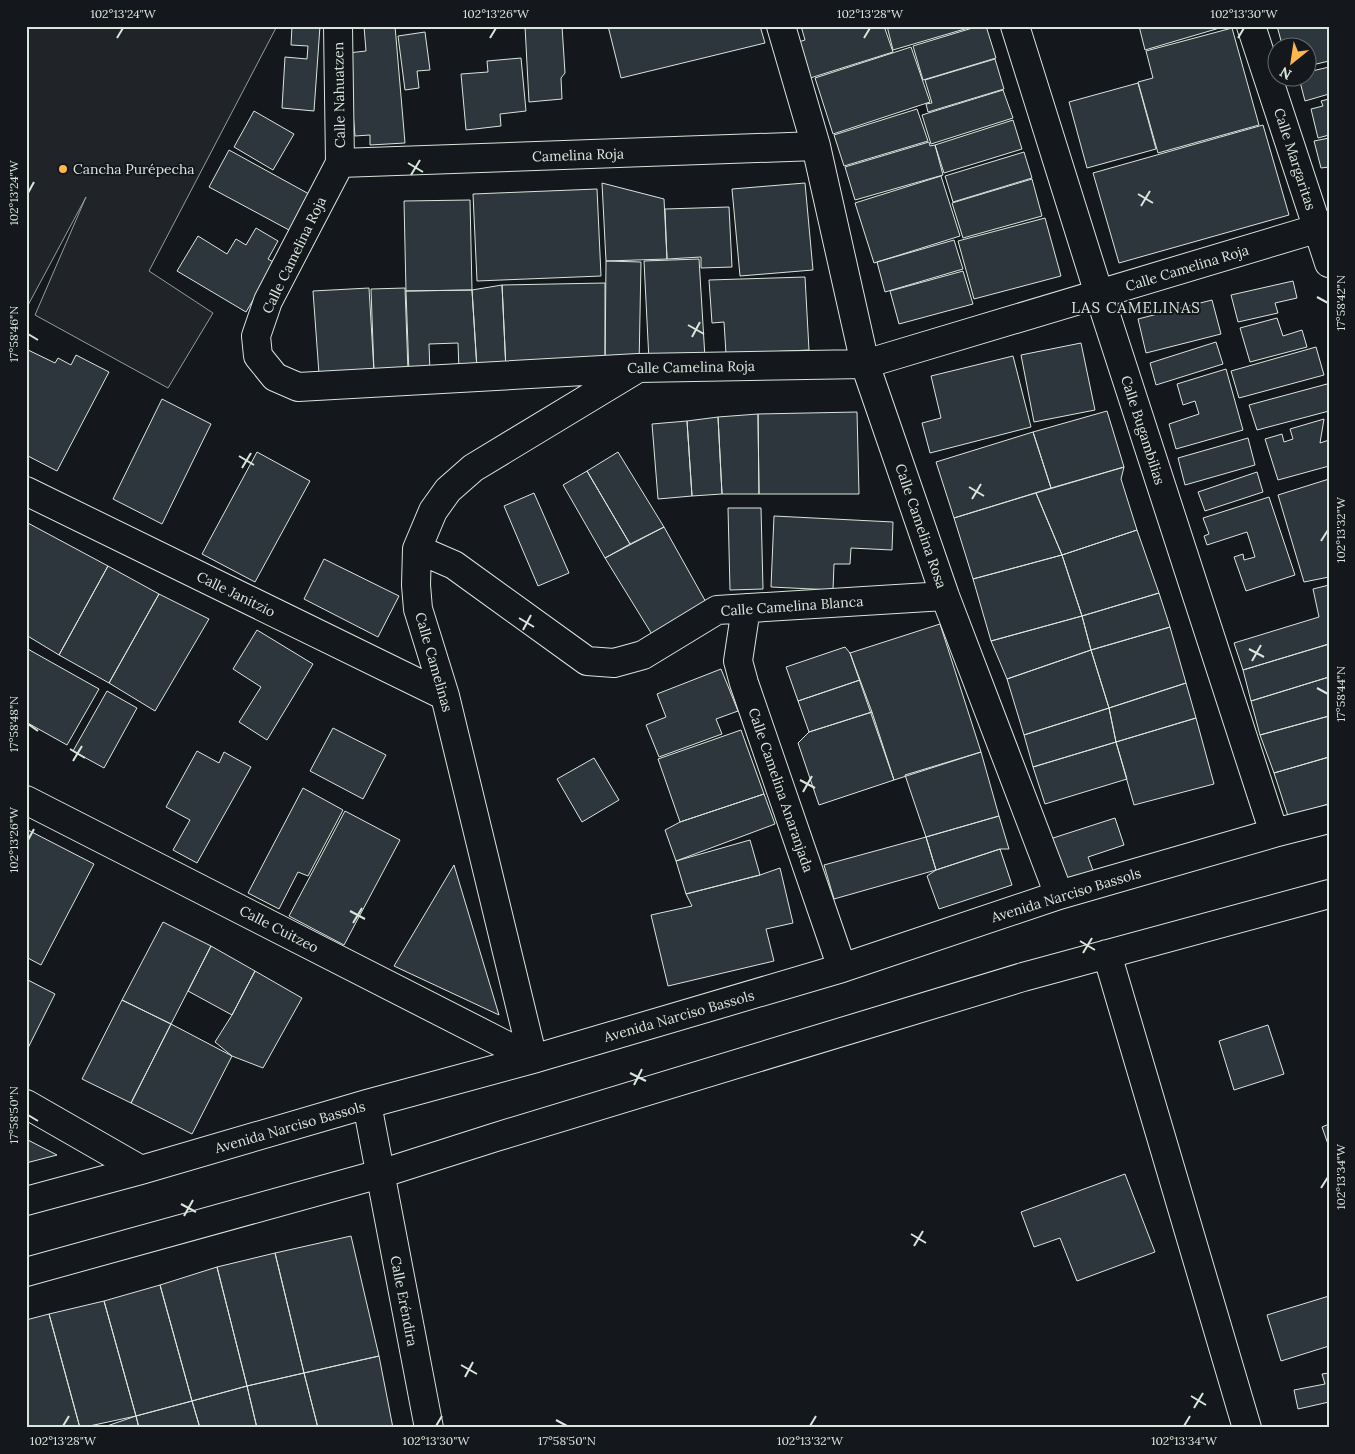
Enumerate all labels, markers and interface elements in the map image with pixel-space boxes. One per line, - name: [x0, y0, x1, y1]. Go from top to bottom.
- text: 102°13'24"W: [90, 6, 157, 21]
- text: 102°13'26"W: [463, 6, 530, 21]
- text: 102°13'28"W: [837, 6, 904, 21]
- text: 102°13'30"W: [1211, 6, 1278, 21]
- north arrow: [1268, 38, 1318, 88]
- street label: Calle Nahuatzen: [329, 41, 349, 148]
- text: N: [1276, 63, 1295, 84]
- street label: Calle Margaritas: [1270, 106, 1320, 212]
- street label: Camelina Roja: [532, 144, 624, 166]
- text: 102°13'24"W: [6, 159, 21, 226]
- place label: Cancha Purépecha: [73, 160, 195, 178]
- marker: Cancha Purépecha: [57, 163, 69, 175]
- street label: Calle Camelina Roja: [258, 194, 330, 316]
- street label: Calle Camelina Roja: [1123, 241, 1251, 295]
- text: 17°58'42"N: [1333, 275, 1348, 331]
- district label: LAS CAMELINAS: [1071, 298, 1201, 317]
- text: 17°58'46"N: [6, 306, 21, 362]
- street label: Calle Camelina Roja: [627, 357, 755, 377]
- street label: Calle Bugambilias: [1117, 373, 1169, 487]
- street label: Calle Camelina Rosa: [891, 461, 951, 591]
- text: 102°13'32"W: [1333, 496, 1348, 563]
- street label: Calle Janitzio: [194, 567, 278, 621]
- street label: Calle Camelina Blanca: [720, 592, 864, 620]
- street label: Calle Camelinas: [411, 610, 457, 714]
- text: 17°58'44"N: [1333, 666, 1348, 722]
- text: 17°58'48"N: [6, 696, 21, 752]
- street label: Calle Camelina Anaranjada: [744, 705, 818, 875]
- text: 102°13'26"W: [6, 806, 21, 873]
- street label: Avenida Narciso Bassols: [988, 864, 1143, 927]
- street label: Calle Cuitzeo: [236, 901, 322, 957]
- street label: Avenida Narciso Bassols: [601, 986, 756, 1046]
- text: 17°58'50"N: [6, 1086, 21, 1144]
- street label: Avenida Narciso Bassols: [212, 1097, 367, 1157]
- text: 102°13'34"W: [1333, 1143, 1348, 1210]
- street label: Calle Eréndira: [386, 1254, 422, 1348]
- text: 102°13'28"W: [30, 1433, 97, 1448]
- text: 102°13'30"W: [403, 1433, 470, 1448]
- text: 17°58'50"N: [538, 1433, 596, 1448]
- text: 102°13'32"W: [777, 1433, 844, 1448]
- text: 102°13'34"W: [1151, 1433, 1218, 1448]

